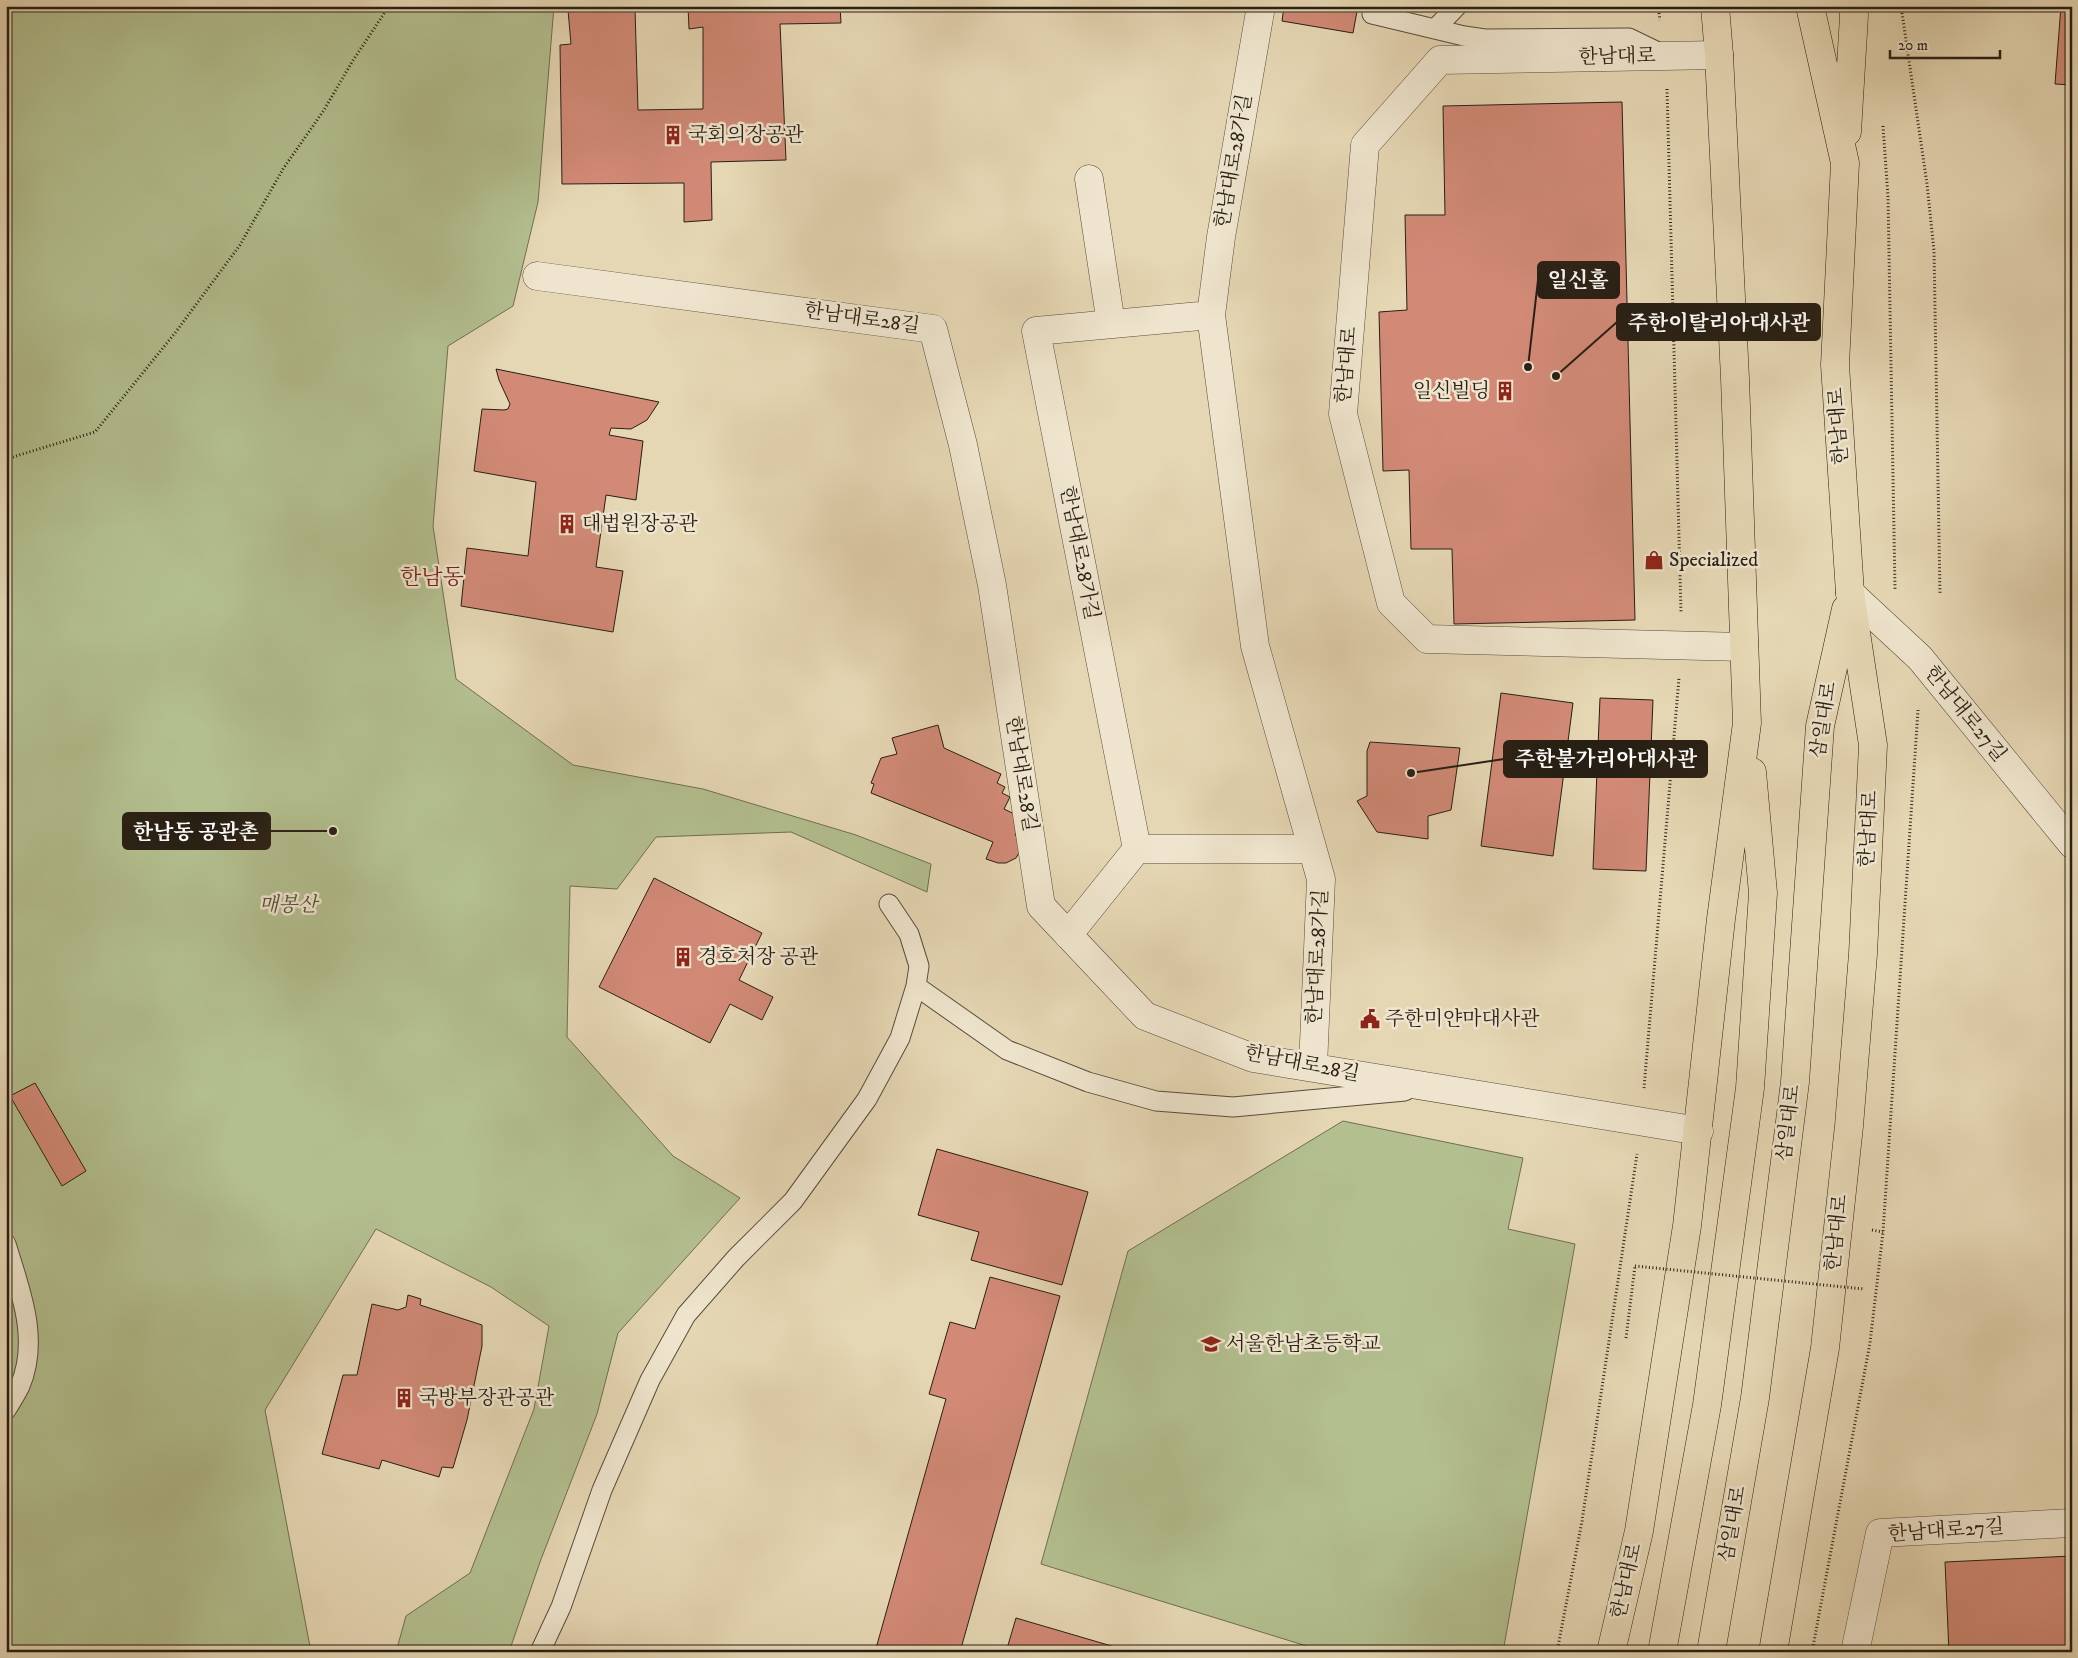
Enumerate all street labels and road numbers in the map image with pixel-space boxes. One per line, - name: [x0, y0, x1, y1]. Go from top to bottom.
- street label: 한남대로: [1578, 44, 1656, 70]
- street label: 한남대로28가길: [1210, 92, 1258, 230]
- street label: 한남대로28길: [803, 299, 921, 339]
- street label: 한남대로: [1331, 325, 1363, 405]
- street label: 한남대로: [1824, 387, 1854, 465]
- street label: 한남대로28가길: [1054, 484, 1104, 622]
- street label: 한남대로27길: [1919, 661, 2011, 767]
- street label: 삼일대로: [1806, 680, 1842, 760]
- street label: 한남대로28길: [1000, 715, 1042, 833]
- street label: 한남대로: [1854, 790, 1884, 868]
- street label: 한남대로28가길: [1302, 889, 1334, 1025]
- street label: 한남대로28길: [1242, 1041, 1362, 1087]
- street label: 삼일대로: [1772, 1083, 1806, 1163]
- street label: 한남대로: [1821, 1193, 1853, 1273]
- street label: 삼일대로: [1714, 1484, 1752, 1564]
- street label: 한남대로27길: [1887, 1514, 2005, 1548]
- street label: 한남대로: [1606, 1541, 1648, 1621]

